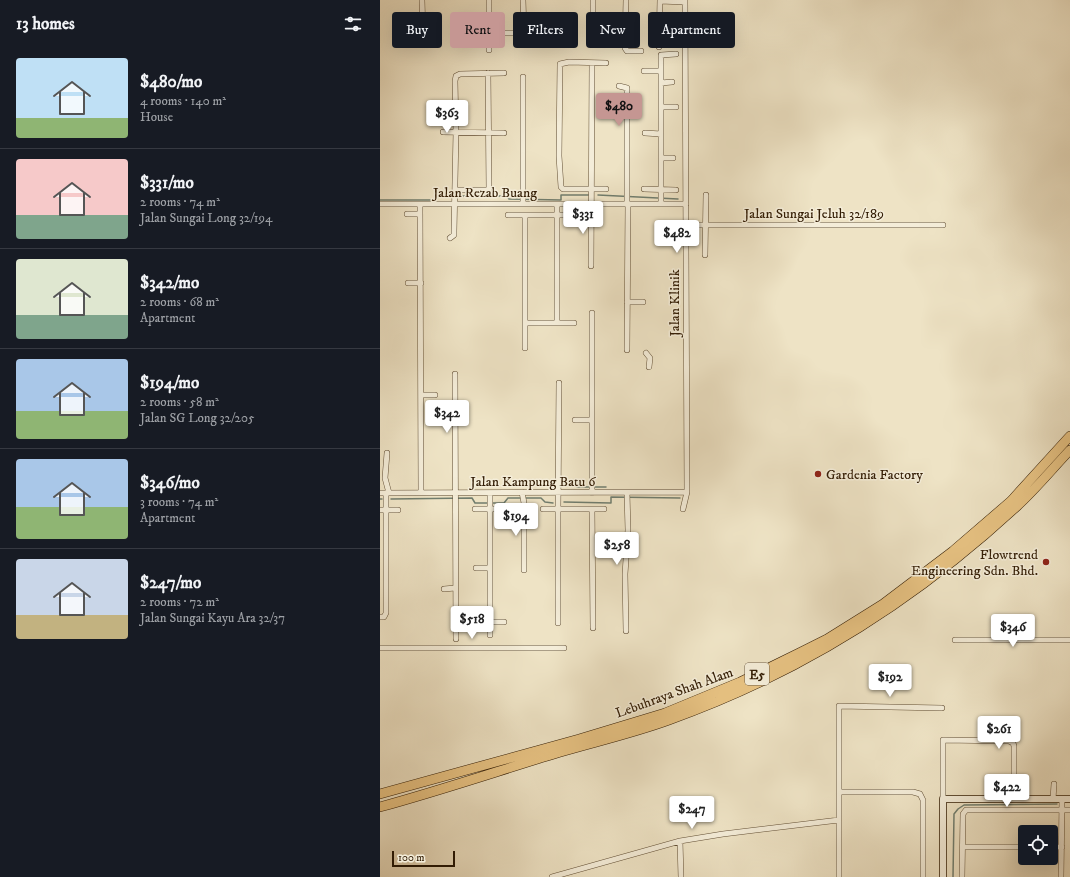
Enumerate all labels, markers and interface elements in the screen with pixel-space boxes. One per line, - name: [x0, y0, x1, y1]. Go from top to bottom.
- chip: Buy: [392, 12, 442, 48]
- chip: Rent: [450, 12, 505, 48]
- chip: Filters: [513, 12, 578, 48]
- chip: New: [586, 12, 640, 48]
- chip: Apartment: [648, 12, 735, 48]
- text: 13 homes: [16, 13, 75, 35]
- icon: filters: [342, 13, 364, 35]
- text: $480/mo: [140, 71, 202, 93]
- icon: home: [48, 74, 96, 122]
- text: 4 rooms · 140 m²: [140, 93, 226, 109]
- pin: $480: [595, 93, 643, 127]
- text: $480: [605, 98, 633, 114]
- pin: $363: [423, 100, 471, 134]
- text: $363: [435, 105, 459, 121]
- text: House: [140, 109, 173, 125]
- text: $331/mo: [140, 172, 194, 194]
- icon: home: [48, 175, 96, 223]
- street label: Jalan Rezab Buang: [431, 184, 537, 202]
- text: 2 rooms · 74 m²: [140, 194, 220, 210]
- pin: $331: [559, 201, 607, 235]
- street label: Jalan Sungai Jeluh 32/189: [742, 205, 884, 223]
- text: $331: [572, 206, 594, 222]
- text: Jalan Sungai Long 32/194: [140, 210, 272, 226]
- pin: $482: [653, 220, 701, 254]
- text: $482: [663, 225, 691, 241]
- street label: Jalan Klinik: [666, 269, 684, 339]
- text: $342/mo: [140, 272, 199, 294]
- icon: home: [48, 275, 96, 323]
- text: 2 rooms · 68 m²: [140, 294, 219, 310]
- text: Apartment: [140, 310, 195, 326]
- text: $194/mo: [140, 372, 199, 394]
- icon: home: [48, 375, 96, 423]
- text: 2 rooms · 58 m²: [140, 394, 219, 410]
- pin: $342: [423, 400, 471, 434]
- text: $342: [434, 405, 460, 421]
- text: Jalan SG Long 32/205: [140, 410, 254, 426]
- place label: Gardenia Factory: [826, 466, 923, 484]
- marker: Gardenia Factory: [813, 469, 823, 479]
- text: $346/mo: [140, 472, 200, 494]
- street label: Jalan Kampung Batu 6: [468, 473, 596, 491]
- icon: home: [48, 475, 96, 523]
- text: 3 rooms · 74 m²: [140, 494, 218, 510]
- pin: $194: [492, 503, 540, 537]
- text: $194: [503, 508, 529, 524]
- text: Apartment: [140, 510, 195, 526]
- pin: $258: [593, 532, 641, 566]
- text: $258: [604, 537, 630, 553]
- place label: Flowtrend Engineering Sdn. Bhd.: [911, 546, 1038, 580]
- marker: Flowtrend Engineering Sdn. Bhd.: [1041, 557, 1051, 567]
- text: $247/mo: [140, 572, 201, 594]
- icon: home: [48, 575, 96, 623]
- text: 2 rooms · 72 m²: [140, 594, 219, 610]
- pin: $518: [448, 606, 496, 640]
- text: Jalan Sungai Kayu Ara 32/37: [140, 610, 285, 626]
- text: $518: [460, 611, 484, 627]
- pin: $346: [989, 614, 1037, 648]
- text: $346: [1000, 619, 1026, 635]
- street label: Lebuhraya Shah Alam: [613, 663, 736, 723]
- road number: E5: [745, 663, 769, 685]
- pin: $192: [866, 664, 914, 698]
- text: $192: [878, 669, 902, 685]
- pin: $261: [975, 716, 1023, 750]
- text: $261: [987, 721, 1011, 737]
- pin: $422: [983, 774, 1031, 808]
- text: $422: [993, 779, 1021, 795]
- pin: $247: [668, 796, 716, 830]
- text: $247: [678, 801, 706, 817]
- map controls: [1018, 825, 1058, 865]
- button: locate: [1018, 825, 1058, 865]
- scale bar: [392, 849, 455, 868]
- text: 100 m: [398, 851, 424, 865]

